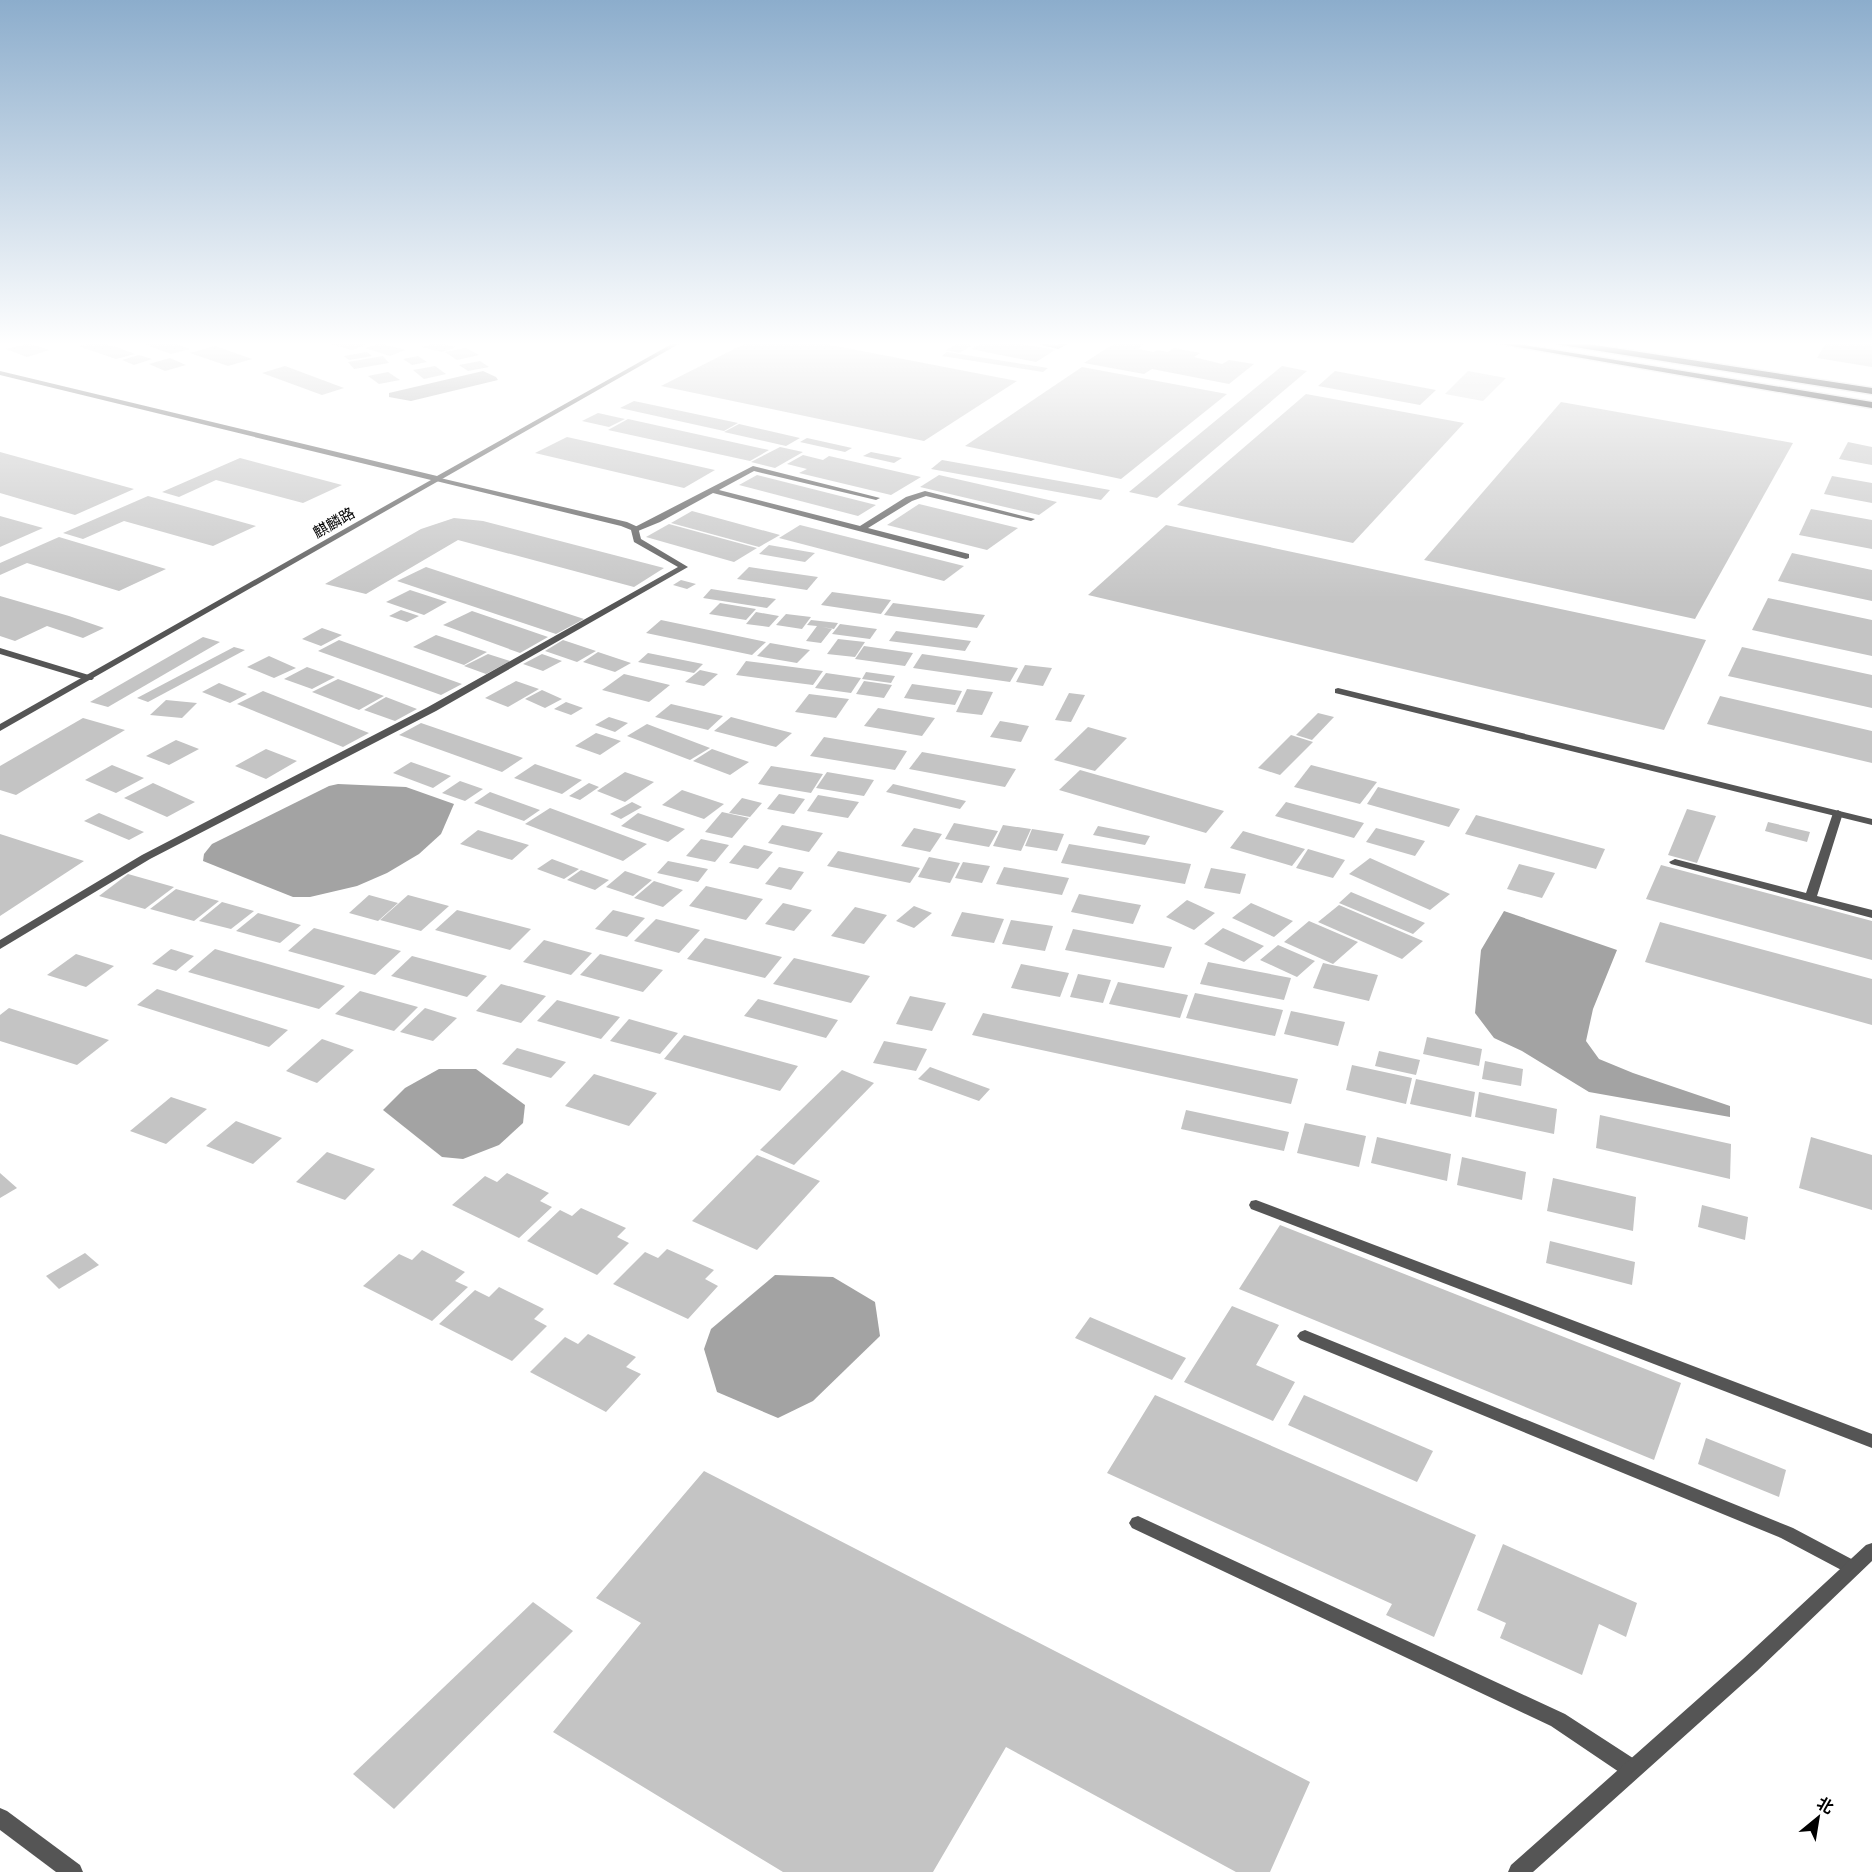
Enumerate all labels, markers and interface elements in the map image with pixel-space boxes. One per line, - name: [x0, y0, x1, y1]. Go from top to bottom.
- street label: 麒麟路: [310, 504, 358, 542]
- north arrow: [1788, 1788, 1848, 1848]
- text: 北: [1814, 1793, 1837, 1818]

